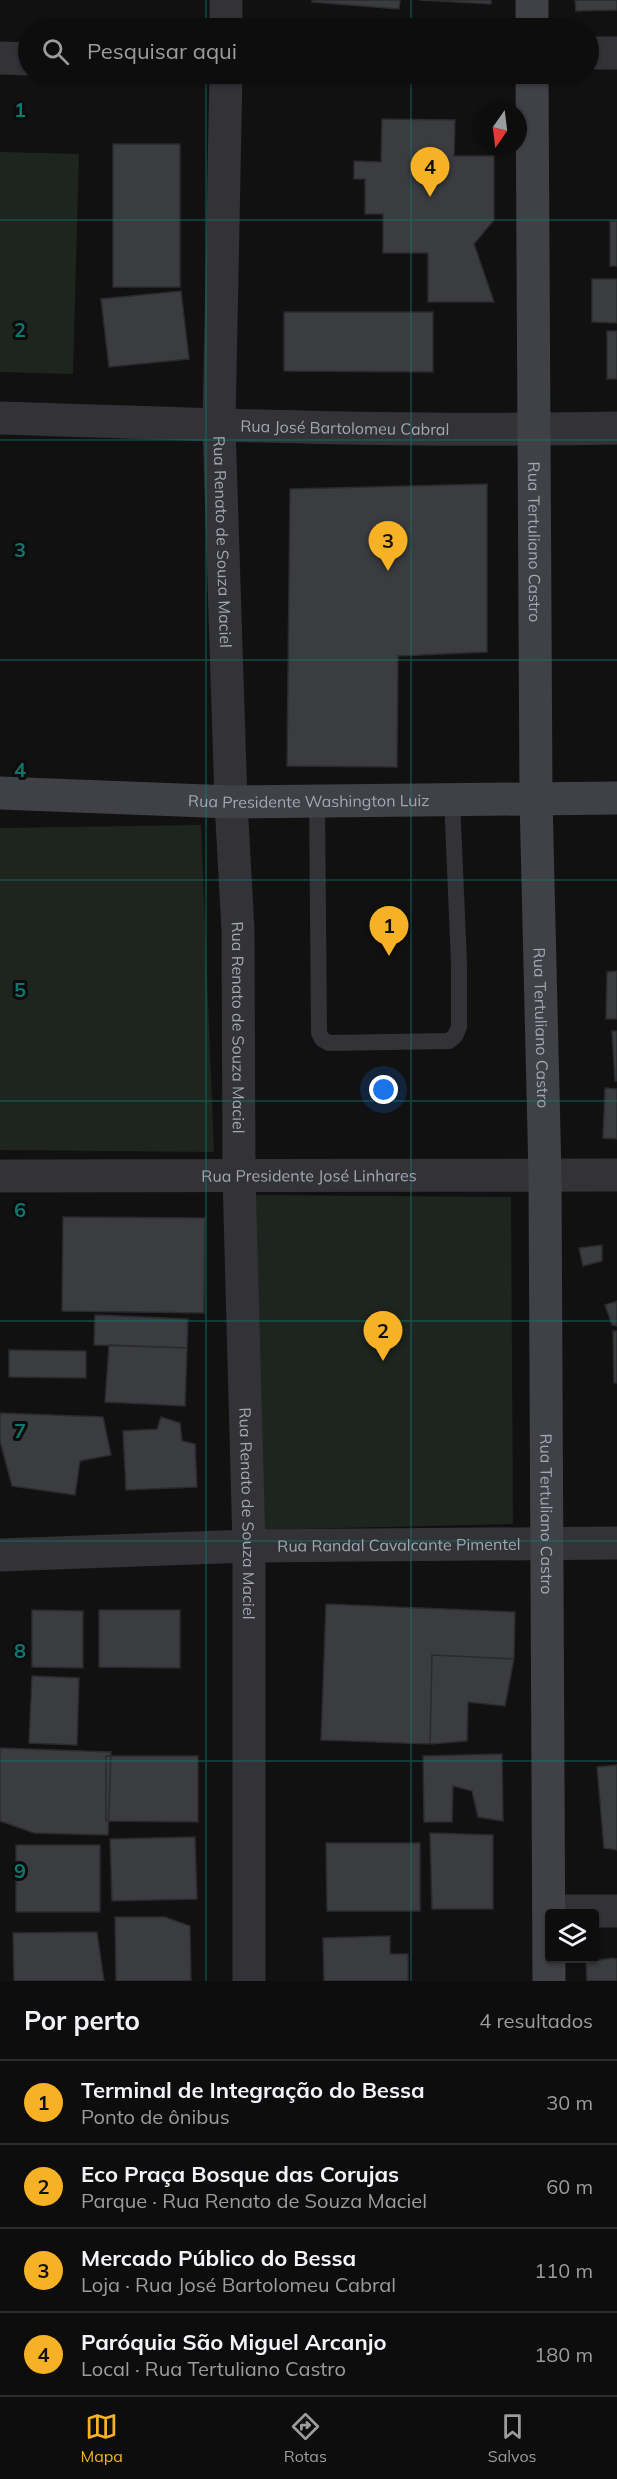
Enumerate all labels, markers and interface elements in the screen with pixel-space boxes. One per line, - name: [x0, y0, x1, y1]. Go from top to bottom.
- search box: [18, 18, 599, 84]
- icon: search: [39, 35, 72, 68]
- text: Pesquisar aqui: [87, 37, 237, 65]
- text: 1: [14, 97, 26, 122]
- north arrow: [473, 102, 527, 156]
- pin: 4: [410, 148, 450, 197]
- text: 2: [14, 317, 26, 342]
- street label: Rua José Bartolomeu Cabral: [240, 416, 449, 439]
- street label: Rua Renato de Souza Maciel: [209, 436, 236, 648]
- street label: Rua Tertuliano Castro: [524, 461, 545, 623]
- pin: 3: [368, 522, 408, 571]
- text: 3: [14, 537, 26, 562]
- text: 4: [14, 757, 26, 782]
- street label: Rua Presidente Washington Luiz: [188, 790, 430, 812]
- pin: 1: [370, 906, 408, 956]
- street label: Rua Renato de Souza Maciel: [228, 921, 249, 1134]
- street label: Rua Tertuliano Castro: [530, 947, 553, 1109]
- text: 5: [14, 977, 26, 1002]
- your location: [369, 1075, 398, 1104]
- street label: Rua Presidente José Linhares: [201, 1165, 417, 1186]
- text: 6: [14, 1197, 26, 1222]
- pin: 2: [364, 1312, 403, 1361]
- street label: Rua Renato de Souza Maciel: [235, 1407, 259, 1619]
- text: 7: [14, 1418, 26, 1443]
- street label: Rua Tertuliano Castro: [536, 1433, 557, 1594]
- street label: Rua Randal Cavalcante Pimentel: [277, 1534, 520, 1556]
- text: 8: [14, 1638, 26, 1663]
- text: 9: [14, 1858, 26, 1883]
- map controls: [545, 1909, 599, 1963]
- button: layers: [545, 1909, 599, 1963]
- text: Por perto: [24, 2004, 140, 2037]
- text: 4 resultados: [479, 2008, 593, 2033]
- text: Terminal de Integração do Bessa: [81, 2076, 425, 2104]
- text: 1: [38, 2090, 50, 2115]
- text: 30 m: [546, 2090, 593, 2115]
- text: Ponto de ônibus: [81, 2104, 230, 2129]
- text: Eco Praça Bosque das Corujas: [81, 2160, 399, 2188]
- text: 2: [38, 2174, 50, 2199]
- text: 60 m: [546, 2174, 593, 2199]
- text: Parque · Rua Renato de Souza Maciel: [81, 2188, 427, 2213]
- text: Mercado Público do Bessa: [81, 2244, 356, 2272]
- text: 3: [38, 2258, 50, 2283]
- text: 110 m: [534, 2258, 593, 2283]
- text: Loja · Rua José Bartolomeu Cabral: [81, 2272, 396, 2297]
- text: Paróquia São Miguel Arcanjo: [81, 2328, 387, 2356]
- text: 4: [38, 2342, 50, 2367]
- text: 180 m: [534, 2342, 593, 2367]
- text: Local · Rua Tertuliano Castro: [81, 2356, 346, 2381]
- tab: Mapa: [80, 2410, 123, 2466]
- tab: Rotas: [284, 2410, 327, 2466]
- tab: Salvos: [488, 2410, 537, 2466]

